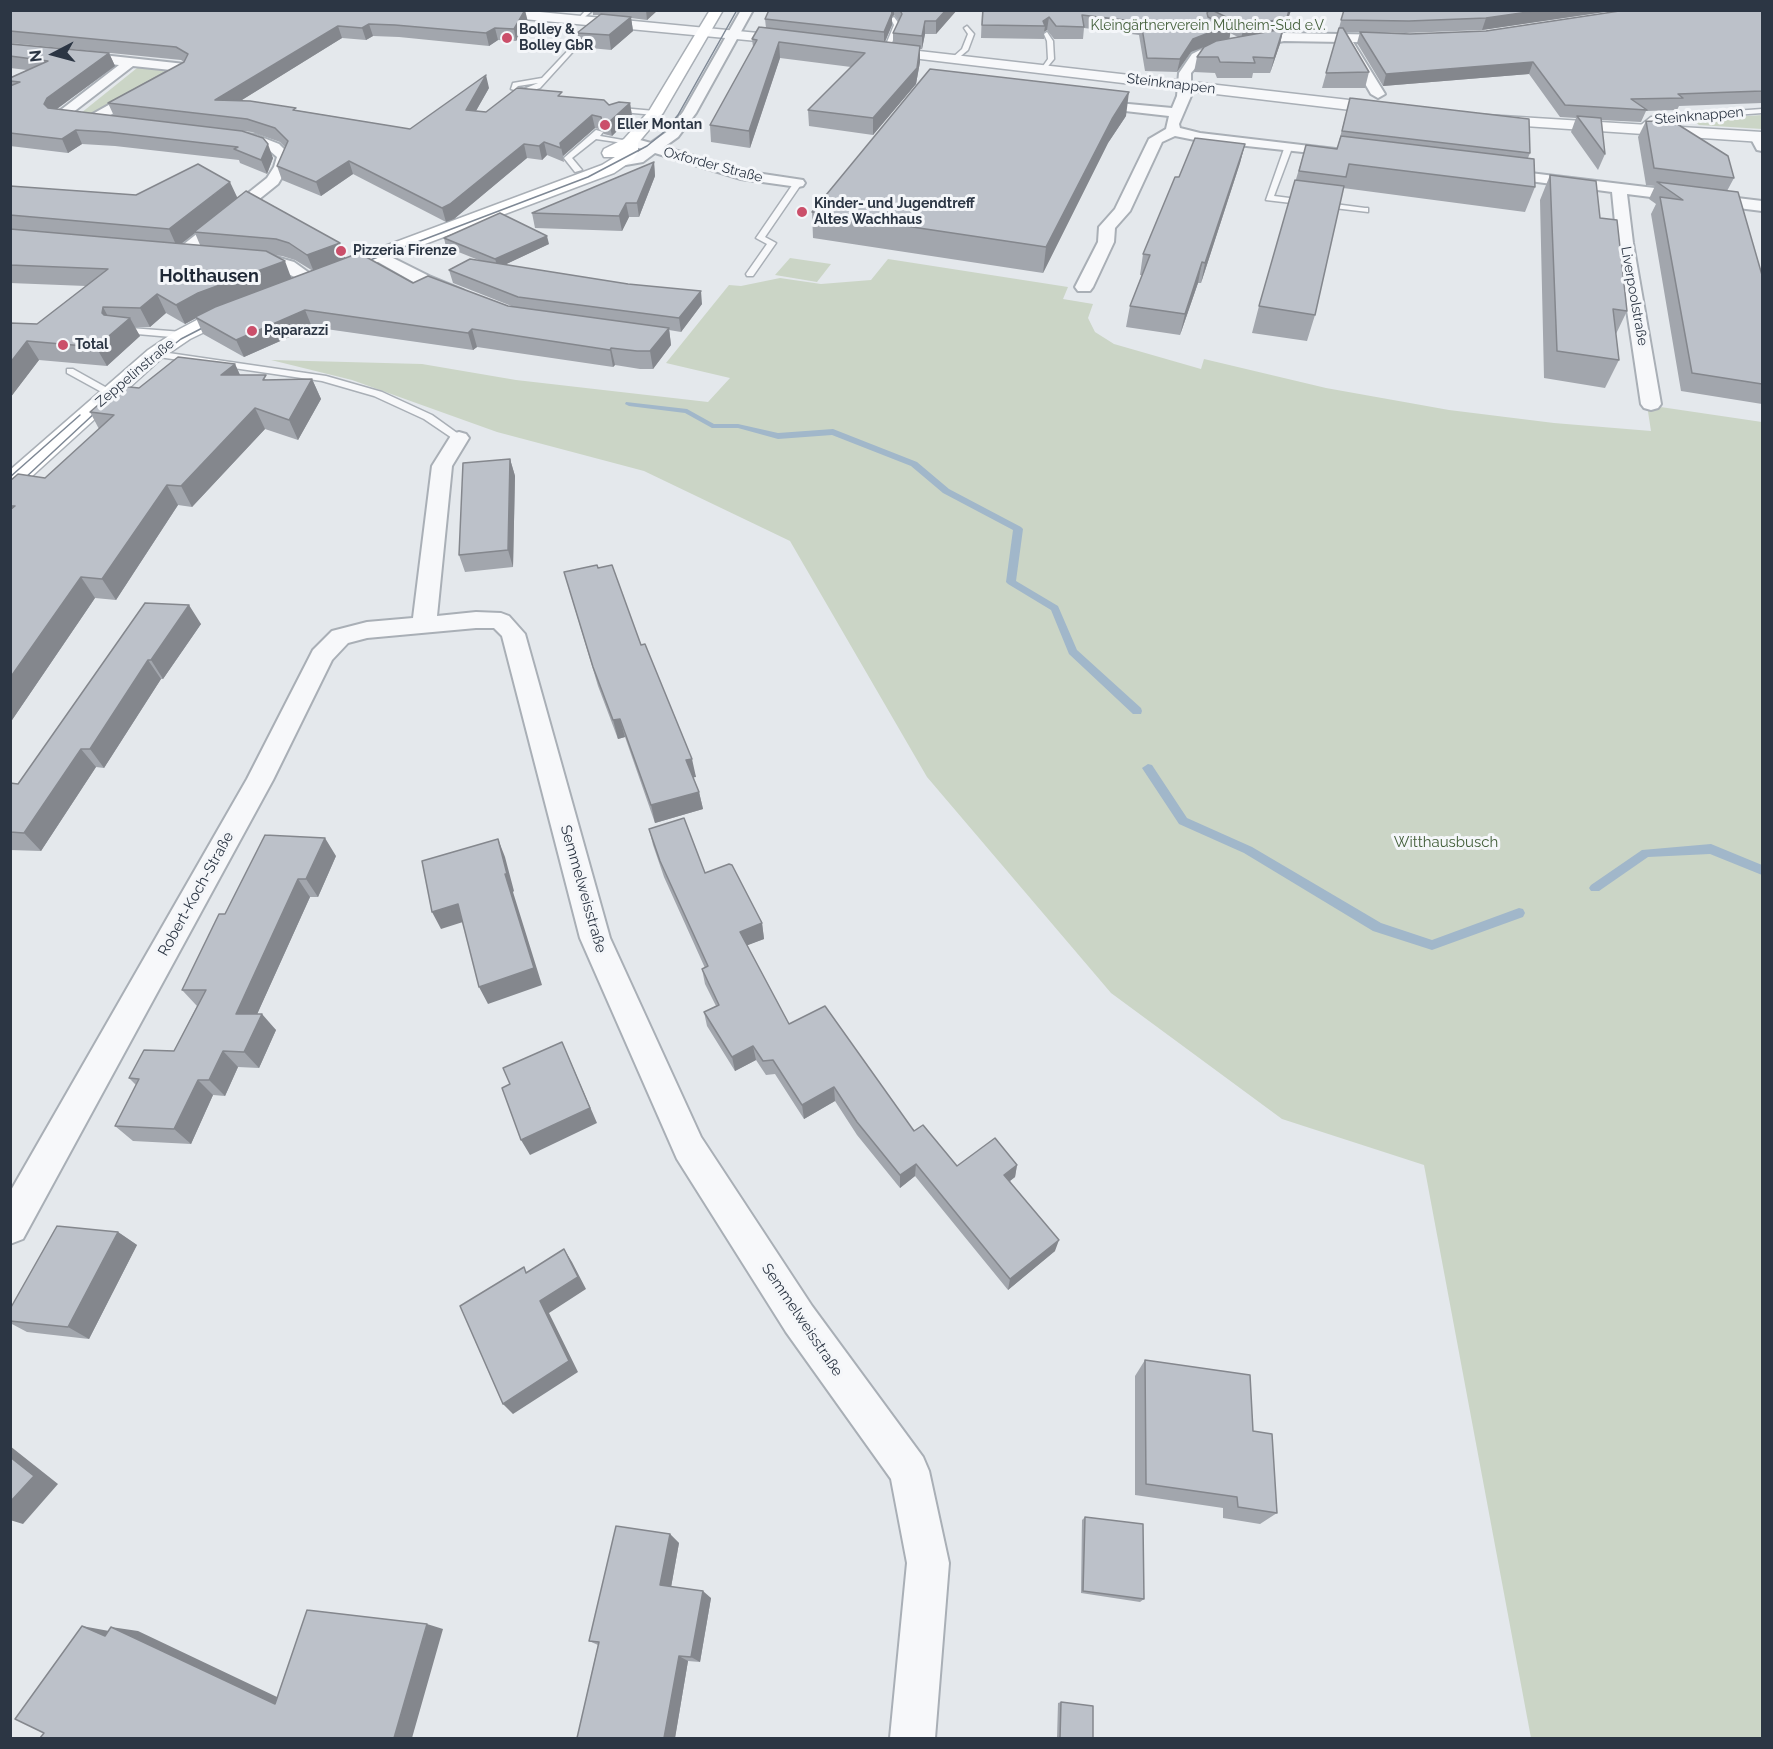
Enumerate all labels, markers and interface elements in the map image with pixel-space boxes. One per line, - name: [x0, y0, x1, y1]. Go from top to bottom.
- park label: Kleingärtnerverein Mülheim-Süd e.V.: [1090, 18, 1326, 34]
- place label: Bolley & Bolley GbR: [519, 22, 593, 54]
- north arrow: [24, 24, 84, 84]
- marker: Bolley & Bolley GbR: [500, 31, 514, 45]
- text: N: [26, 49, 46, 63]
- street label: Steinknappen: [1126, 70, 1216, 98]
- street label: Steinknappen: [1654, 104, 1744, 128]
- place label: Eller Montan: [617, 117, 702, 133]
- marker: Eller Montan: [598, 118, 612, 132]
- street label: Oxforder Straße: [662, 144, 764, 186]
- place label: Kinder- und Jugendtreff Altes Wachhaus: [814, 196, 975, 228]
- marker: Kinder- und Jugendtreff Altes Wachhaus: [795, 205, 809, 219]
- place label: Pizzeria Firenze: [353, 243, 457, 259]
- marker: Pizzeria Firenze: [334, 244, 348, 258]
- street label: Liverpoolstraße: [1617, 245, 1651, 347]
- district label: Holthausen: [159, 266, 259, 288]
- place label: Paparazzi: [264, 323, 328, 339]
- marker: Paparazzi: [245, 324, 259, 338]
- street label: Zeppelinstraße: [92, 335, 178, 411]
- place label: Total: [75, 337, 109, 353]
- marker: Total: [56, 338, 70, 352]
- street label: Semmelweisstraße: [556, 823, 610, 955]
- street label: Robert-Koch-Straße: [154, 829, 238, 959]
- park label: Witthausbusch: [1394, 833, 1498, 851]
- street label: Semmelweisstraße: [758, 1260, 846, 1380]

